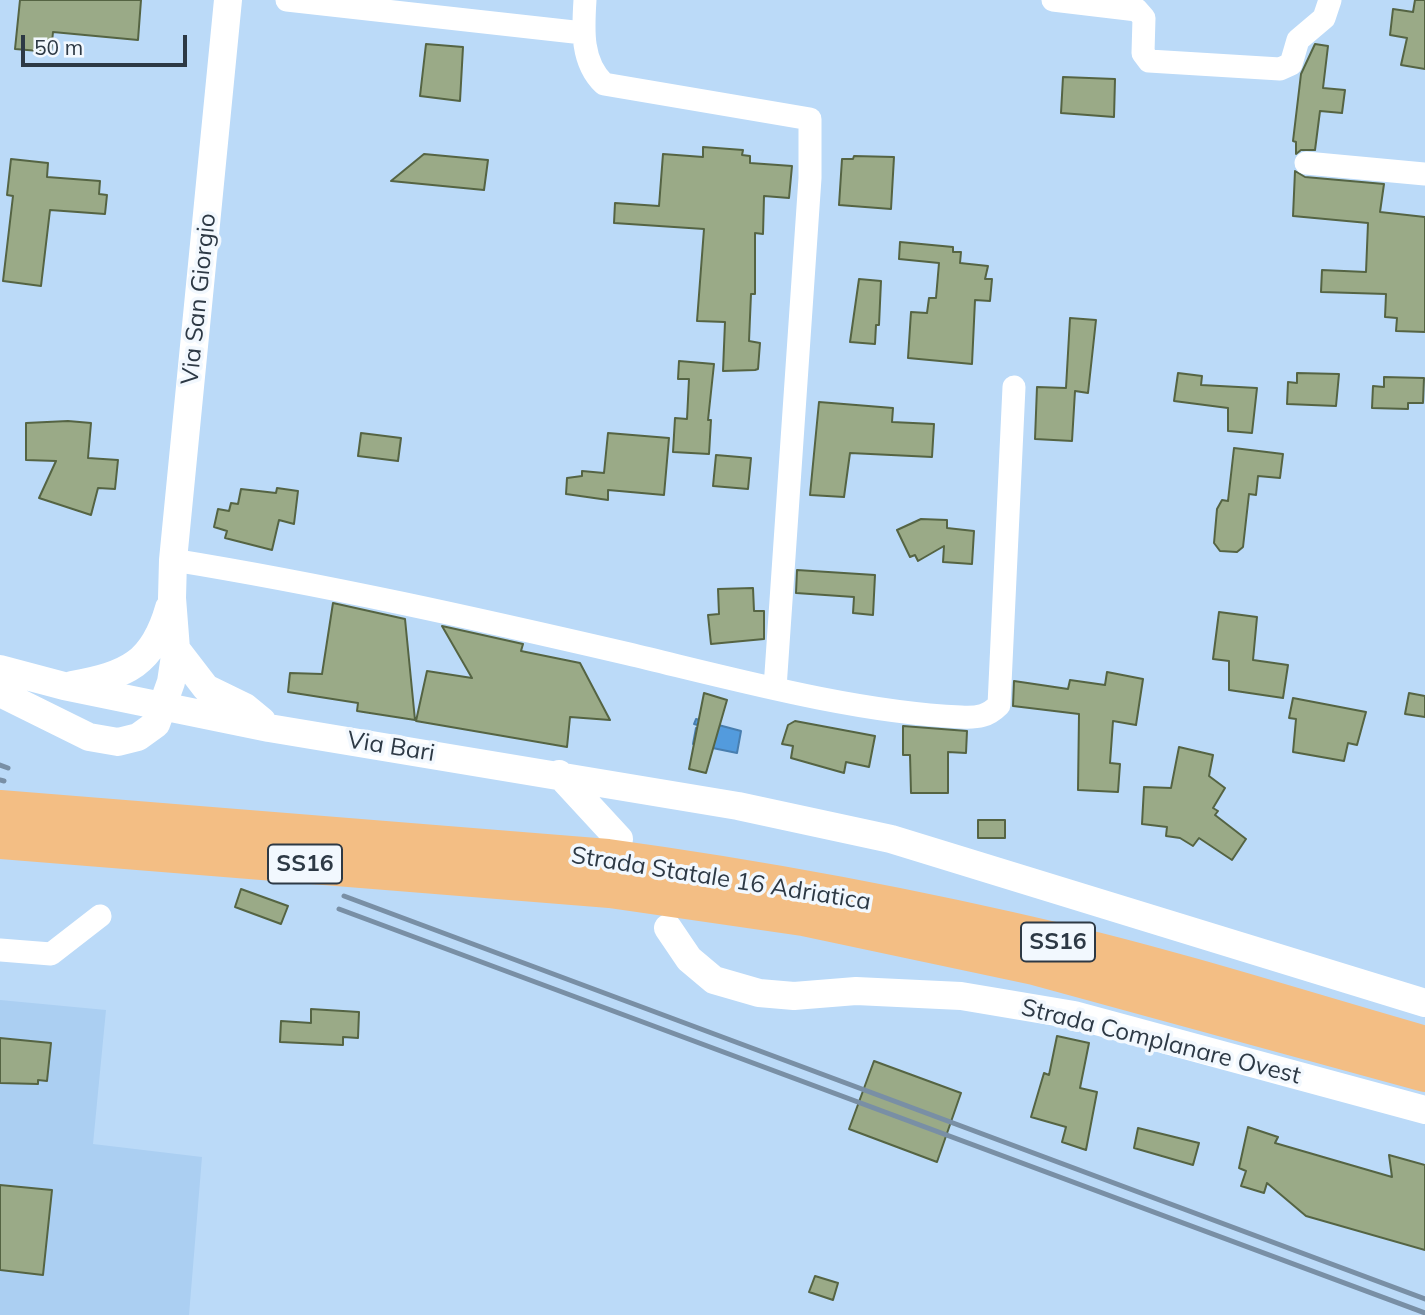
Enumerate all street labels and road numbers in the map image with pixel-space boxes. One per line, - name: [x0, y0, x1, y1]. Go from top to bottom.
- street label: Via San Giorgio: [176, 212, 222, 386]
- street label: Via Bari: [345, 726, 437, 768]
- street label: Strada Statale 16 Adriatica: [569, 841, 873, 917]
- road number: SS16: [268, 844, 342, 884]
- road number: SS16: [1021, 923, 1095, 962]
- street label: Strada Complanare Ovest: [1018, 993, 1304, 1091]

